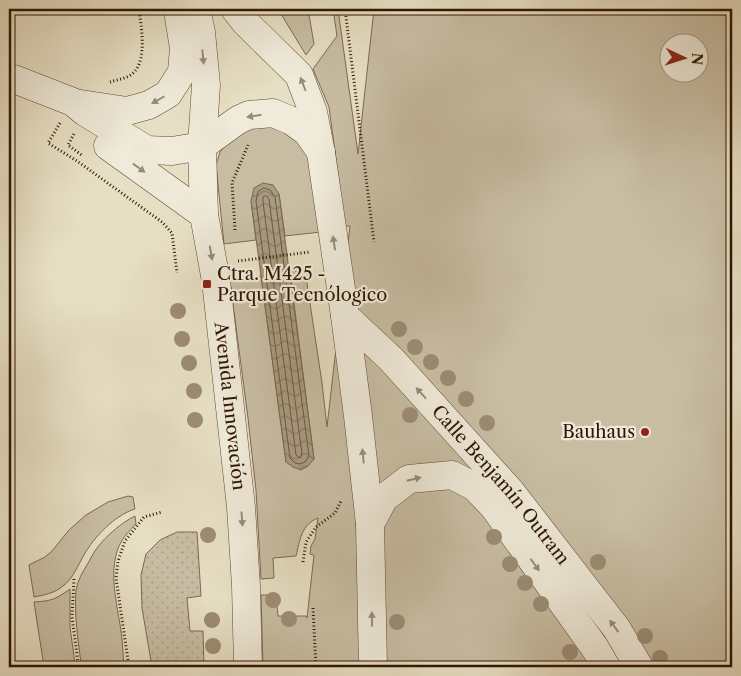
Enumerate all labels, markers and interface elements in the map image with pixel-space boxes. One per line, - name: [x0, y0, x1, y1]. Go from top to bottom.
- north arrow: [658, 32, 708, 82]
- one-way arrow: [199, 49, 207, 65]
- text: N: [688, 52, 706, 66]
- one-way arrow: [299, 77, 306, 92]
- one-way arrow: [152, 95, 165, 104]
- one-way arrow: [245, 112, 261, 120]
- one-way arrow: [132, 163, 145, 174]
- one-way arrow: [330, 235, 338, 251]
- one-way arrow: [208, 246, 216, 262]
- place label: Ctra. M425 - Parque Tecnólogico: [217, 263, 387, 306]
- marker: Ctra. M425 - Parque Tecnólogico: [201, 278, 213, 290]
- street label: Avenida Innovación: [210, 320, 250, 492]
- one-way arrow: [415, 387, 427, 399]
- street label: Calle Benjamín Outram: [427, 401, 574, 569]
- place label: Bauhaus: [562, 421, 635, 443]
- marker: Bauhaus: [639, 426, 651, 438]
- one-way arrow: [359, 448, 367, 464]
- one-way arrow: [407, 475, 423, 483]
- one-way arrow: [238, 511, 246, 527]
- one-way arrow: [530, 558, 540, 571]
- one-way arrow: [368, 610, 376, 626]
- one-way arrow: [608, 620, 619, 633]

